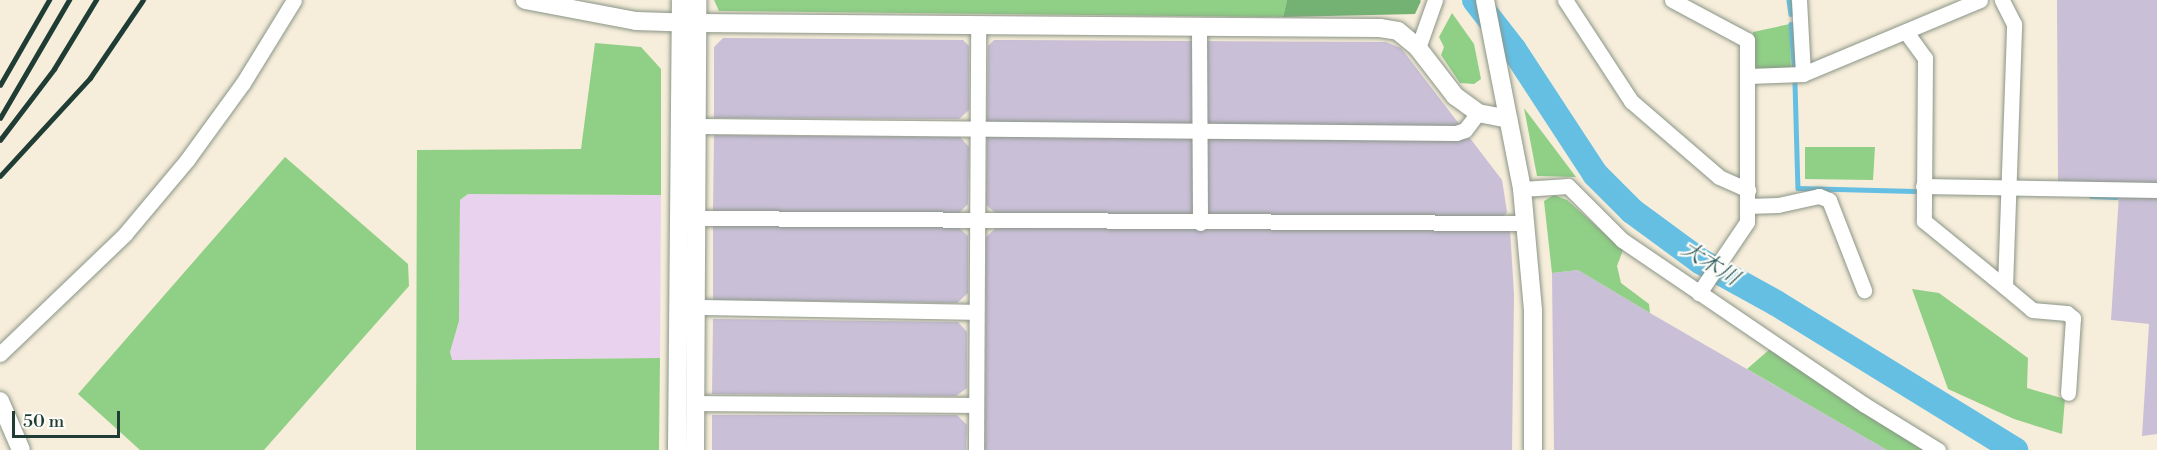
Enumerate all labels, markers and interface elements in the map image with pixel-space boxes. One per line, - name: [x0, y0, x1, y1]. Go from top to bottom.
- water label: 大木川: [1677, 237, 1743, 291]
- scale bar: [15, 399, 123, 437]
- text: 50 m: [23, 410, 64, 433]

